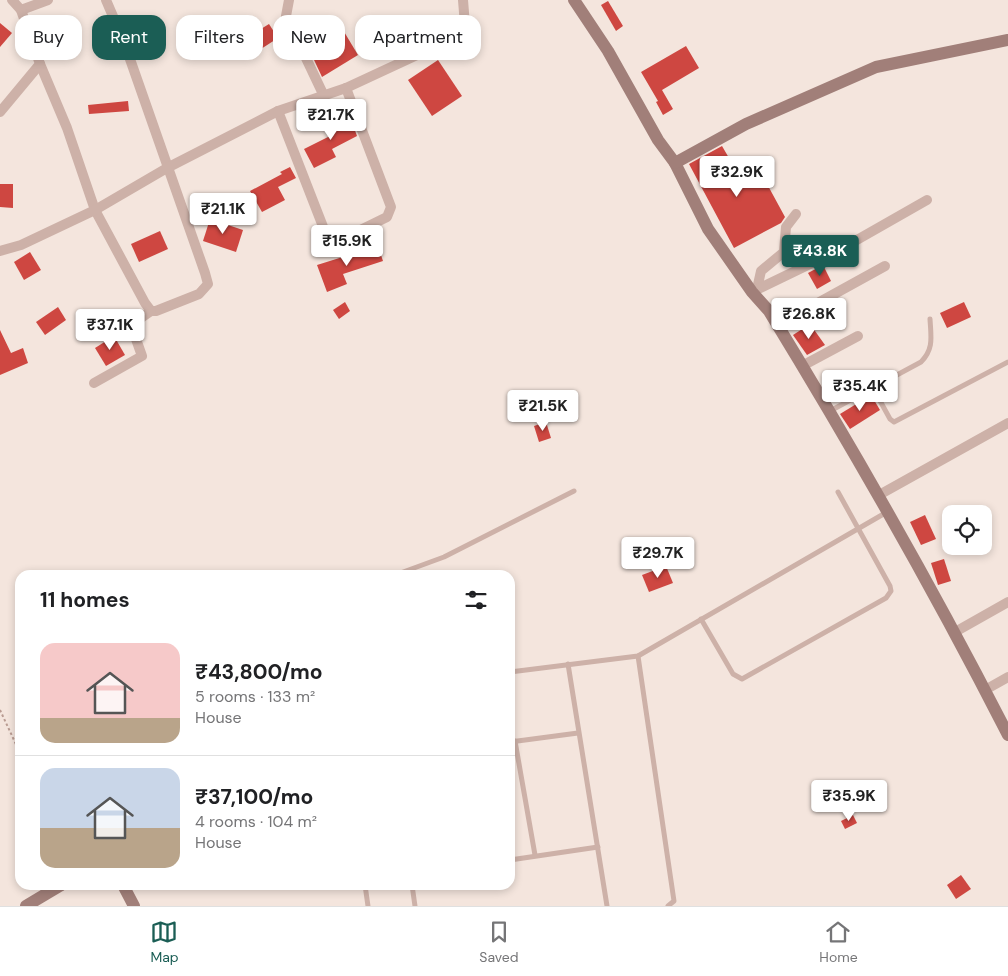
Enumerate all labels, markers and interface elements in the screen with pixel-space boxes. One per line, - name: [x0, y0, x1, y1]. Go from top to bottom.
- chip: Buy: [15, 15, 82, 60]
- chip: Rent: [92, 15, 166, 60]
- chip: Filters: [176, 15, 263, 60]
- chip: New: [273, 15, 345, 60]
- chip: Apartment: [355, 15, 481, 60]
- pin: ₹21.7K: [290, 98, 372, 141]
- text: ₹21.7K: [307, 104, 355, 125]
- pin: ₹32.9K: [696, 156, 778, 198]
- text: ₹32.9K: [711, 161, 763, 182]
- pin: ₹21.1K: [182, 192, 264, 235]
- text: ₹21.1K: [201, 198, 245, 219]
- pin: ₹15.9K: [306, 224, 388, 267]
- text: ₹15.9K: [322, 230, 372, 251]
- pin: ₹43.8K: [779, 234, 861, 277]
- text: ₹43.8K: [793, 240, 847, 261]
- pin: ₹26.8K: [768, 298, 850, 340]
- text: ₹26.8K: [782, 303, 836, 324]
- pin: ₹37.1K: [69, 308, 151, 351]
- text: ₹37.1K: [87, 314, 133, 335]
- pin: ₹35.4K: [819, 370, 901, 412]
- text: ₹35.4K: [833, 375, 887, 396]
- pin: ₹21.5K: [502, 390, 584, 432]
- text: ₹21.5K: [518, 395, 568, 416]
- map controls: [942, 505, 992, 555]
- button: locate: [942, 505, 992, 555]
- pin: ₹29.7K: [617, 536, 699, 579]
- text: ₹29.7K: [632, 542, 684, 563]
- text: 11 homes: [40, 586, 130, 614]
- icon: filters: [462, 586, 490, 614]
- text: ₹43,800/mo: [195, 658, 323, 686]
- icon: home: [80, 663, 140, 723]
- text: 5 rooms · 133 m²: [195, 686, 315, 707]
- text: House: [195, 707, 242, 728]
- pin: ₹35.9K: [808, 780, 890, 822]
- text: ₹37,100/mo: [195, 783, 313, 811]
- text: ₹35.9K: [822, 785, 876, 806]
- icon: home: [80, 788, 140, 848]
- text: 4 rooms · 104 m²: [195, 811, 317, 832]
- text: House: [195, 832, 242, 853]
- tab: Map: [150, 918, 179, 966]
- tab: Saved: [479, 918, 519, 966]
- tab: Home: [819, 918, 858, 966]

